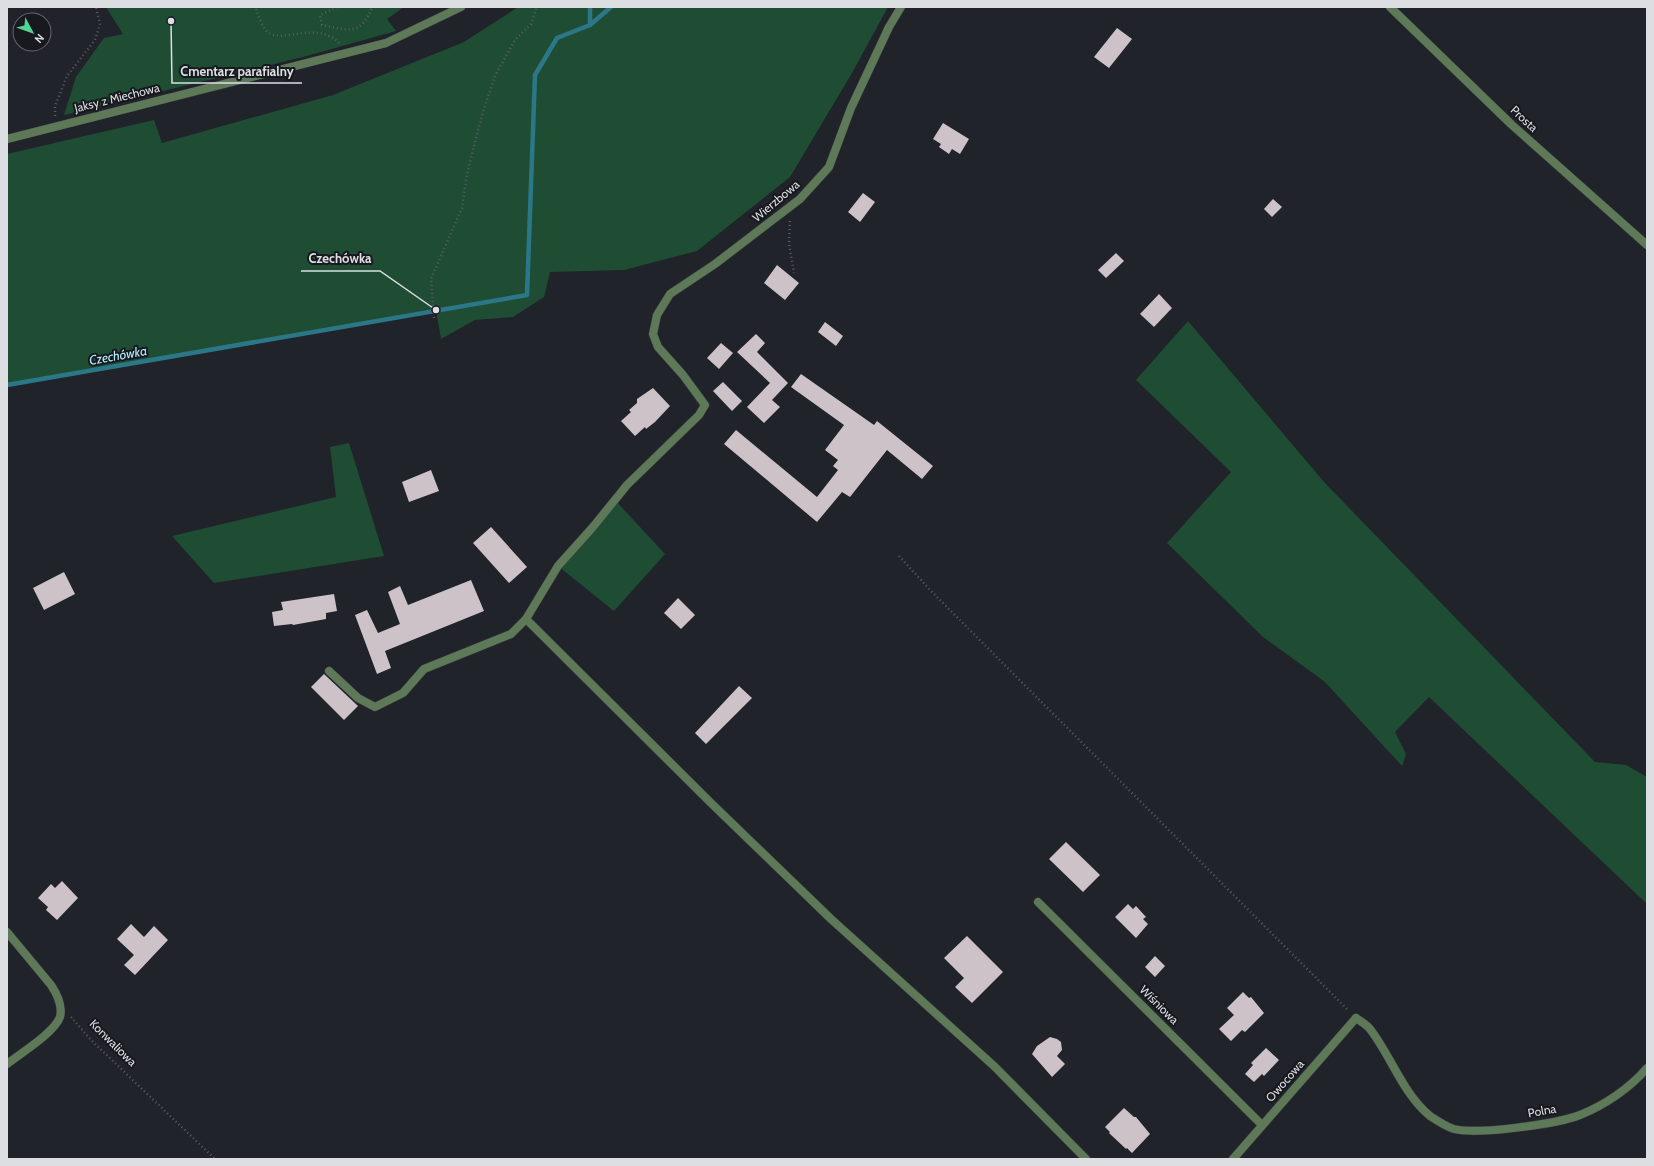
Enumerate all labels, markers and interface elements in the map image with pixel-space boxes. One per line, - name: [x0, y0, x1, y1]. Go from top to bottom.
- north arrow: [12, 12, 52, 52]
- text: N: [32, 31, 47, 46]
- callout: Cmentarz parafialny: [172, 58, 302, 83]
- text: Cmentarz parafialny: [180, 63, 294, 79]
- street label: Jaksy z Miechowa: [72, 80, 161, 116]
- street label: Prosta: [1508, 102, 1541, 135]
- street label: Wierzbowa: [749, 176, 803, 225]
- callout: Czechówka: [301, 246, 380, 271]
- text: Czechówka: [308, 250, 372, 266]
- water label: Czechówka: [88, 342, 148, 368]
- street label: Wiśniowa: [1137, 982, 1182, 1027]
- street label: Konwaliowa: [87, 1016, 140, 1069]
- street label: Owocowa: [1262, 1056, 1307, 1105]
- street label: Polna: [1527, 1101, 1558, 1120]

